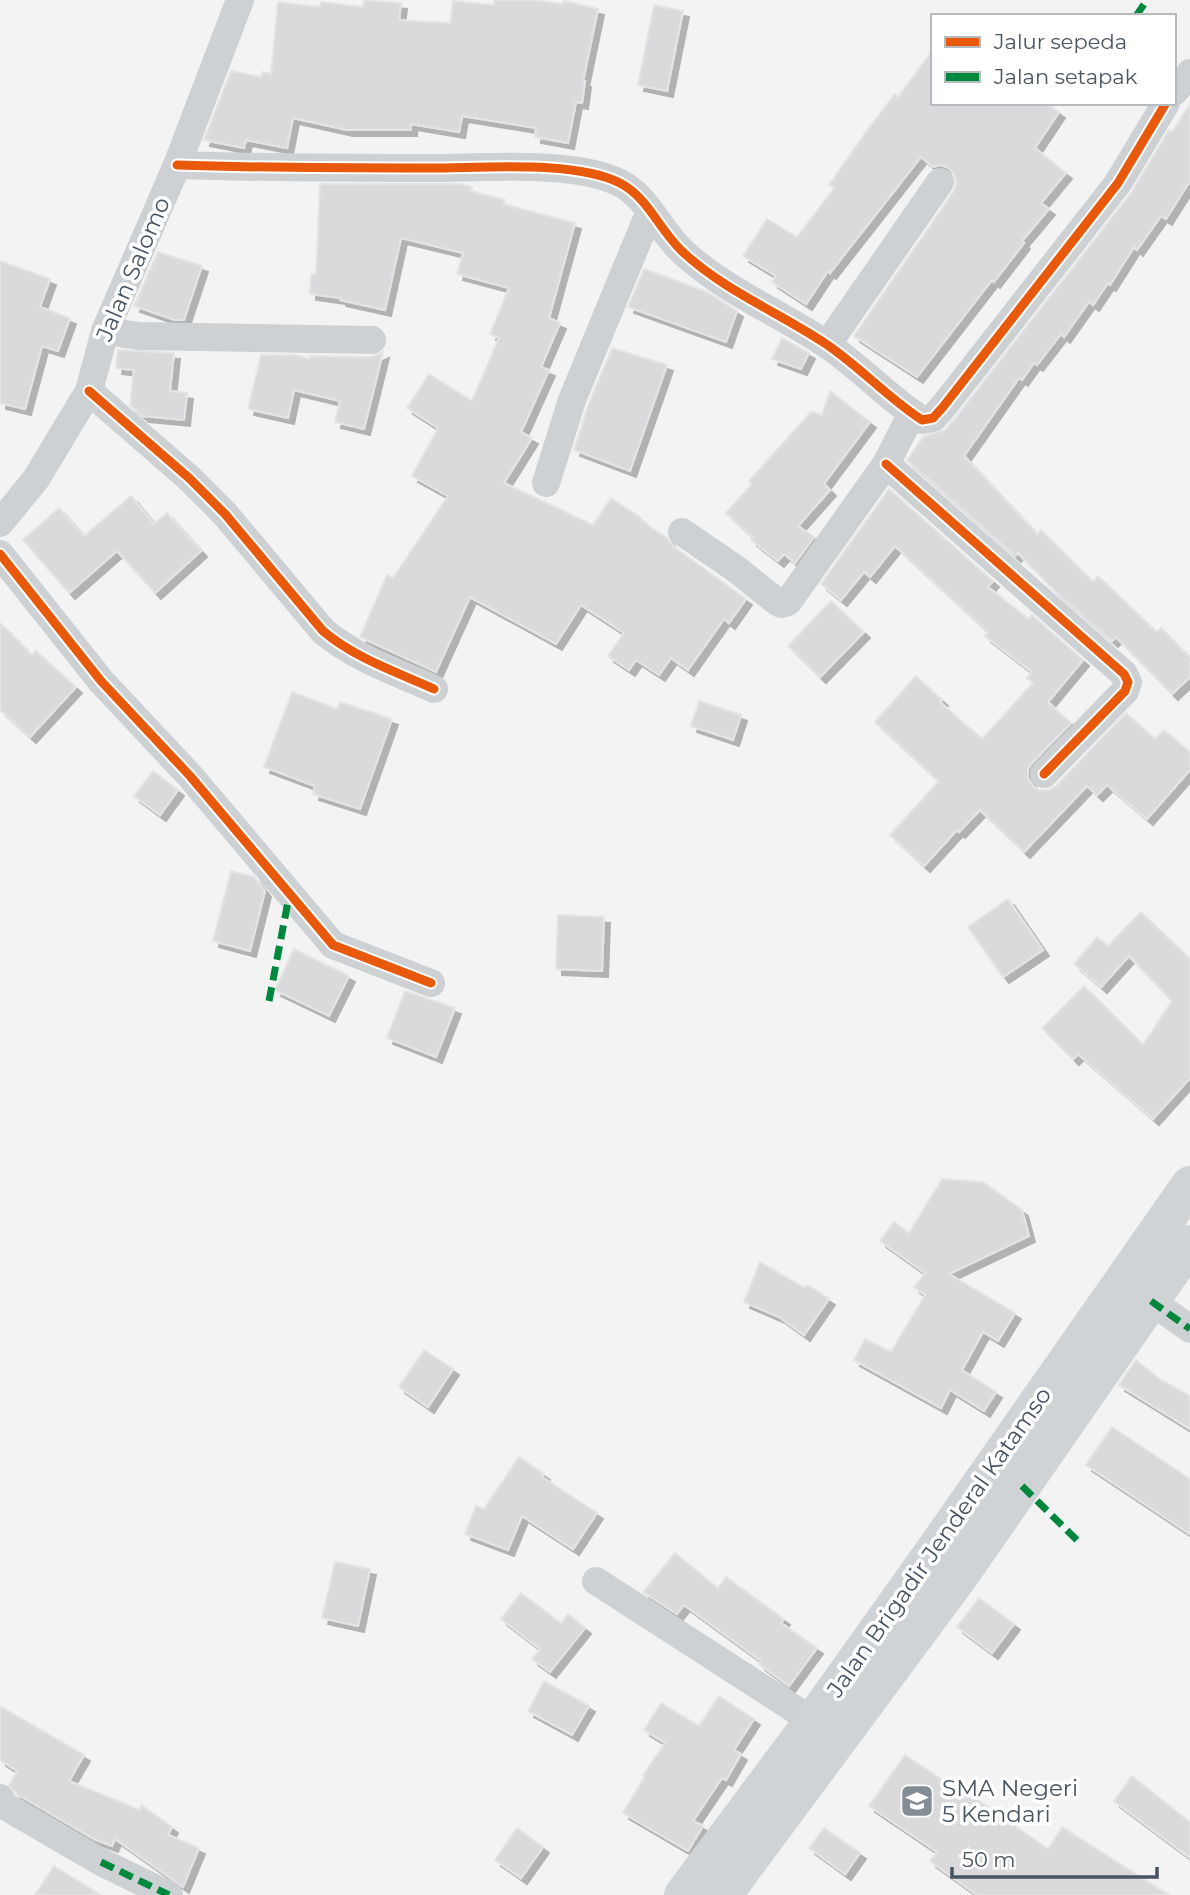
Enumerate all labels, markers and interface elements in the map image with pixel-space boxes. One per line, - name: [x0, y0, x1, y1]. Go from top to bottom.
- legend: [931, 14, 1176, 105]
- text: Jalur sepeda: [993, 29, 1127, 54]
- text: Jalan setapak: [993, 64, 1138, 89]
- street label: Jalan Salomo: [90, 193, 176, 346]
- street label: Jalan Brigadir Jenderal Katamso: [820, 1382, 1057, 1703]
- place label: SMA Negeri 5 Kendari: [942, 1774, 1078, 1828]
- school or university icon: SMA Negeri 5 Kendari: [898, 1782, 936, 1820]
- scale bar: [952, 1836, 1157, 1880]
- text: 50 m: [962, 1847, 1016, 1872]

